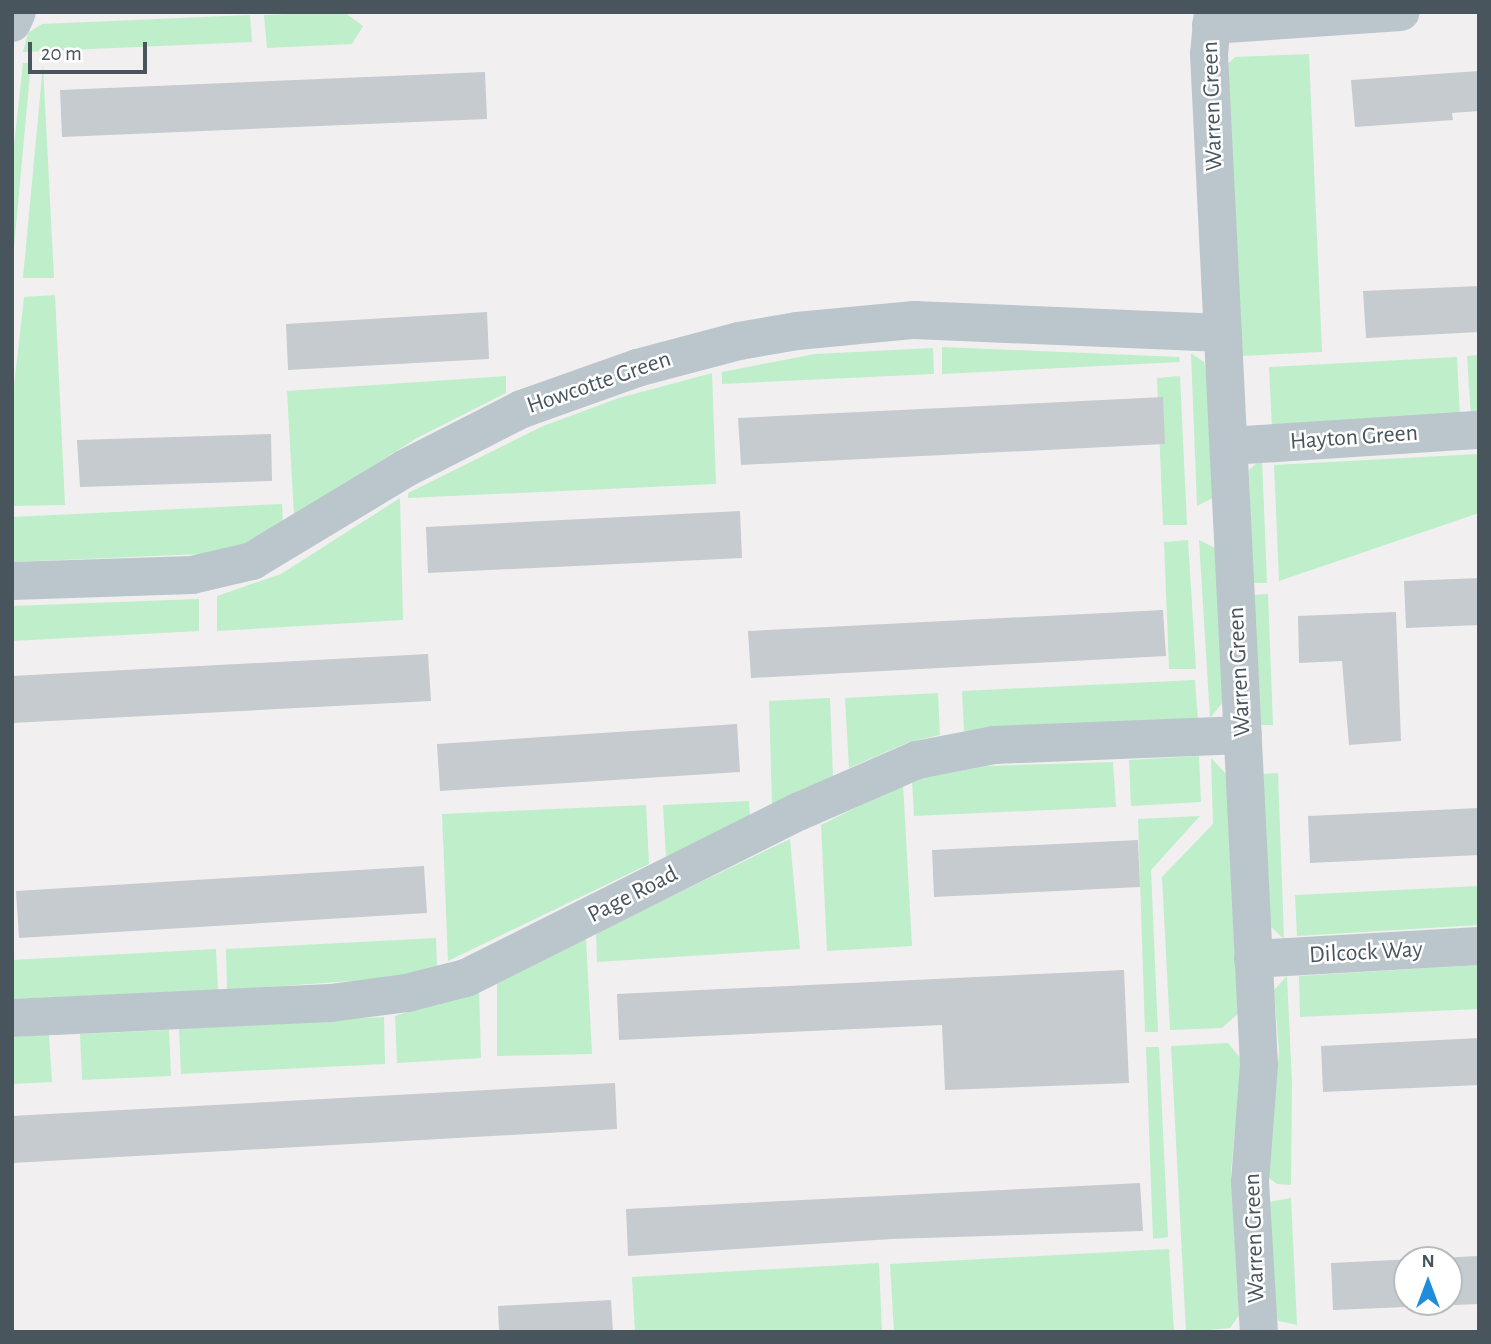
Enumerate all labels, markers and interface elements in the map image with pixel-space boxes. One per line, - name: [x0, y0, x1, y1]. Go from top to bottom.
- scale bar: [32, 28, 150, 72]
- street label: Warren Green: [1196, 41, 1230, 171]
- text: 20 m: [41, 43, 82, 64]
- street label: Howcotte Green: [523, 345, 675, 421]
- street label: Hayton Green: [1289, 419, 1419, 457]
- street label: Warren Green: [1222, 606, 1258, 738]
- street label: Page Road: [583, 860, 683, 930]
- street label: Dilcock Way: [1309, 936, 1423, 970]
- street label: Warren Green: [1238, 1173, 1272, 1303]
- north arrow: [1393, 1246, 1463, 1316]
- text: N: [1421, 1252, 1435, 1271]

